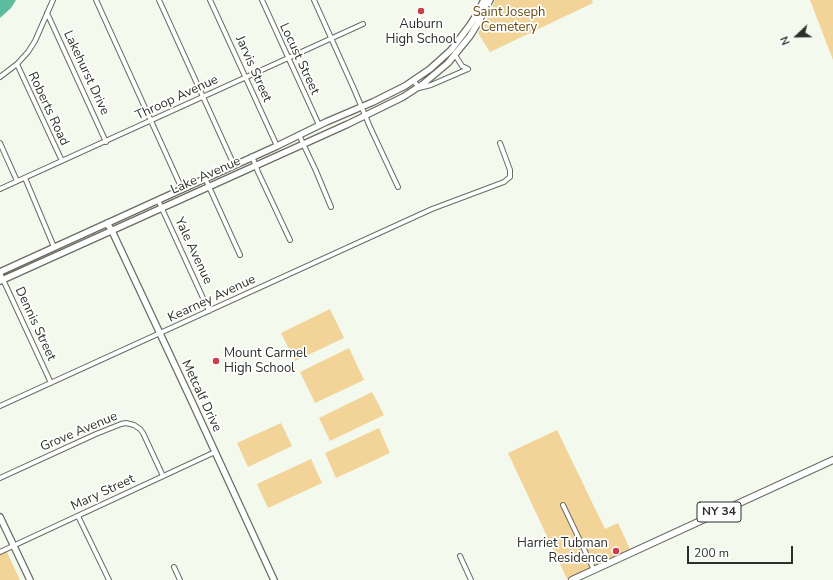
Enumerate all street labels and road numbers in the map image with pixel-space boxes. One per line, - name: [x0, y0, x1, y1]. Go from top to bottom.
- street label: Locust Street: [276, 21, 322, 97]
- street label: Lakehurst Drive: [60, 28, 112, 118]
- street label: Jarvis Street: [231, 33, 275, 105]
- street label: Roberts Road: [24, 70, 72, 148]
- street label: Throop Avenue: [133, 72, 221, 124]
- street label: Lake Avenue: [169, 154, 243, 198]
- street label: Yale Avenue: [171, 215, 215, 287]
- street label: Kearney Avenue: [166, 272, 258, 326]
- street label: Dennis Street: [11, 285, 59, 363]
- street label: Metcalf Drive: [178, 358, 224, 434]
- street label: Grove Avenue: [38, 409, 120, 455]
- street label: Mary Street: [69, 471, 137, 515]
- road number: NY 34: [697, 502, 741, 522]

